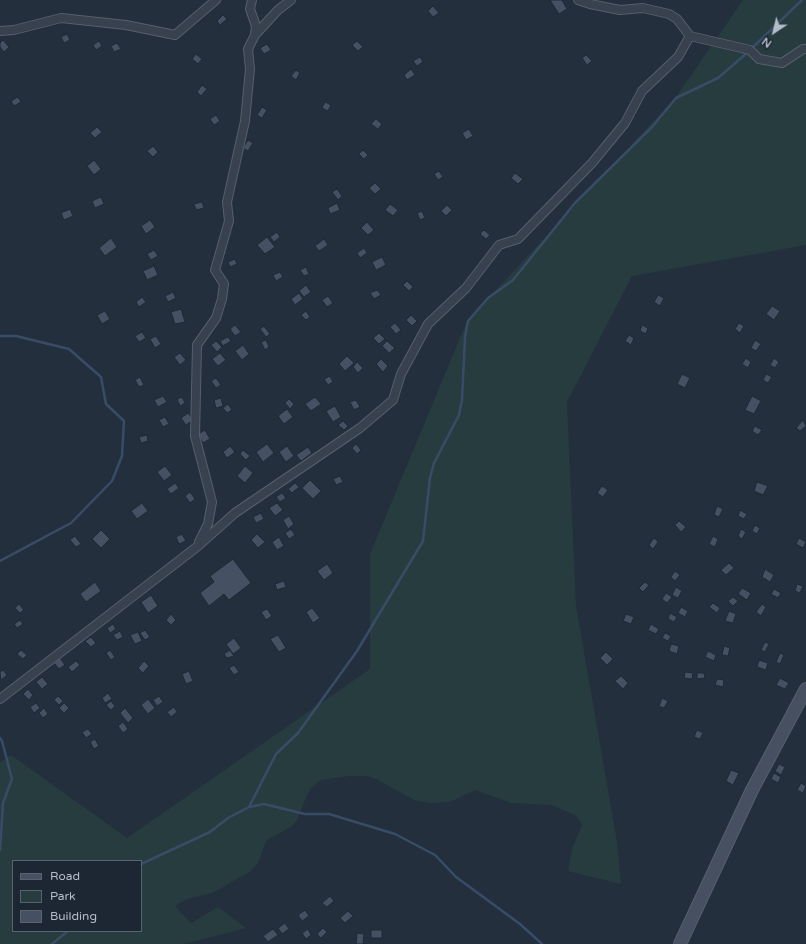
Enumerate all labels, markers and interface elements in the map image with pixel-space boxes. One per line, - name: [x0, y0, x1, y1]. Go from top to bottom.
- north arrow: [754, 12, 794, 52]
- text: N: [759, 34, 774, 50]
- legend: [12, 860, 142, 932]
- text: Road: [50, 869, 80, 883]
- text: Park: [50, 889, 76, 903]
- text: Building: [50, 909, 97, 923]

